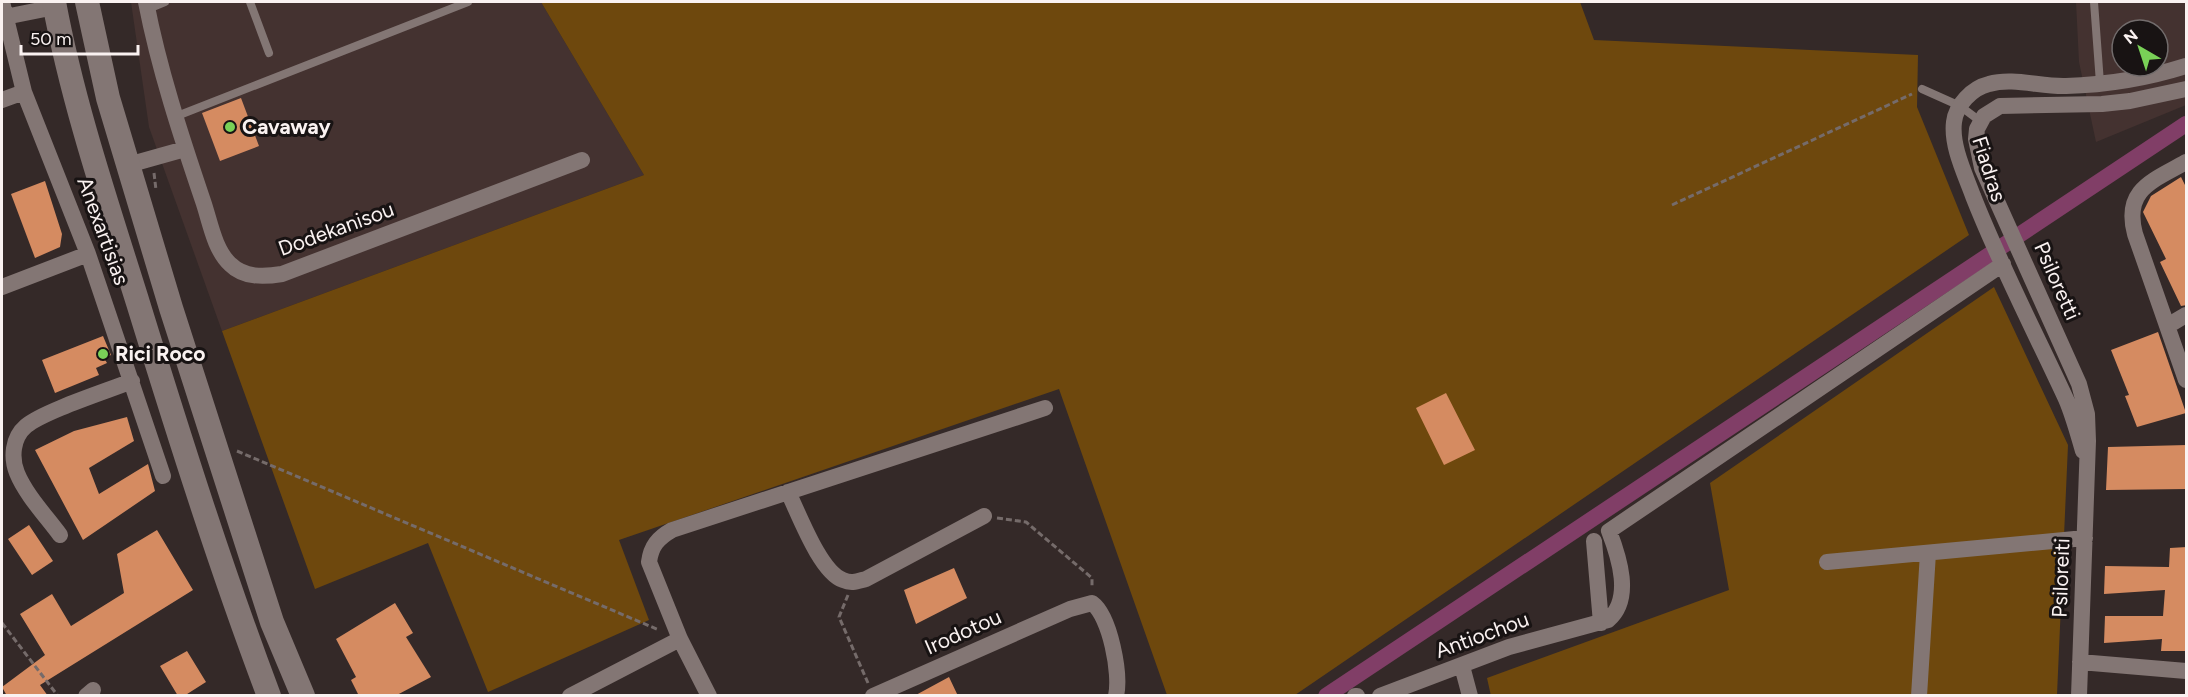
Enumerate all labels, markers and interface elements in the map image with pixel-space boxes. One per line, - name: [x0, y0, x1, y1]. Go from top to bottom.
- scale bar: [21, 18, 138, 56]
- north arrow: [2110, 18, 2170, 78]
- text: N: [2120, 25, 2142, 48]
- text: 50 m: [30, 28, 72, 50]
- place label: Cavaway: [242, 114, 331, 139]
- marker: Cavaway: [223, 120, 237, 134]
- street label: Fiadras: [1967, 133, 2012, 205]
- street label: Anexartisias: [72, 173, 135, 288]
- street label: Dodekanisou: [275, 196, 397, 261]
- street label: Psiloretti: [2029, 238, 2086, 324]
- place label: Rici Roco: [115, 341, 205, 366]
- marker: Rici Roco: [96, 347, 110, 361]
- street label: Psiloreiti: [2047, 538, 2074, 618]
- street label: Irodotou: [921, 604, 1005, 659]
- street label: Antiochou: [1432, 606, 1532, 663]

